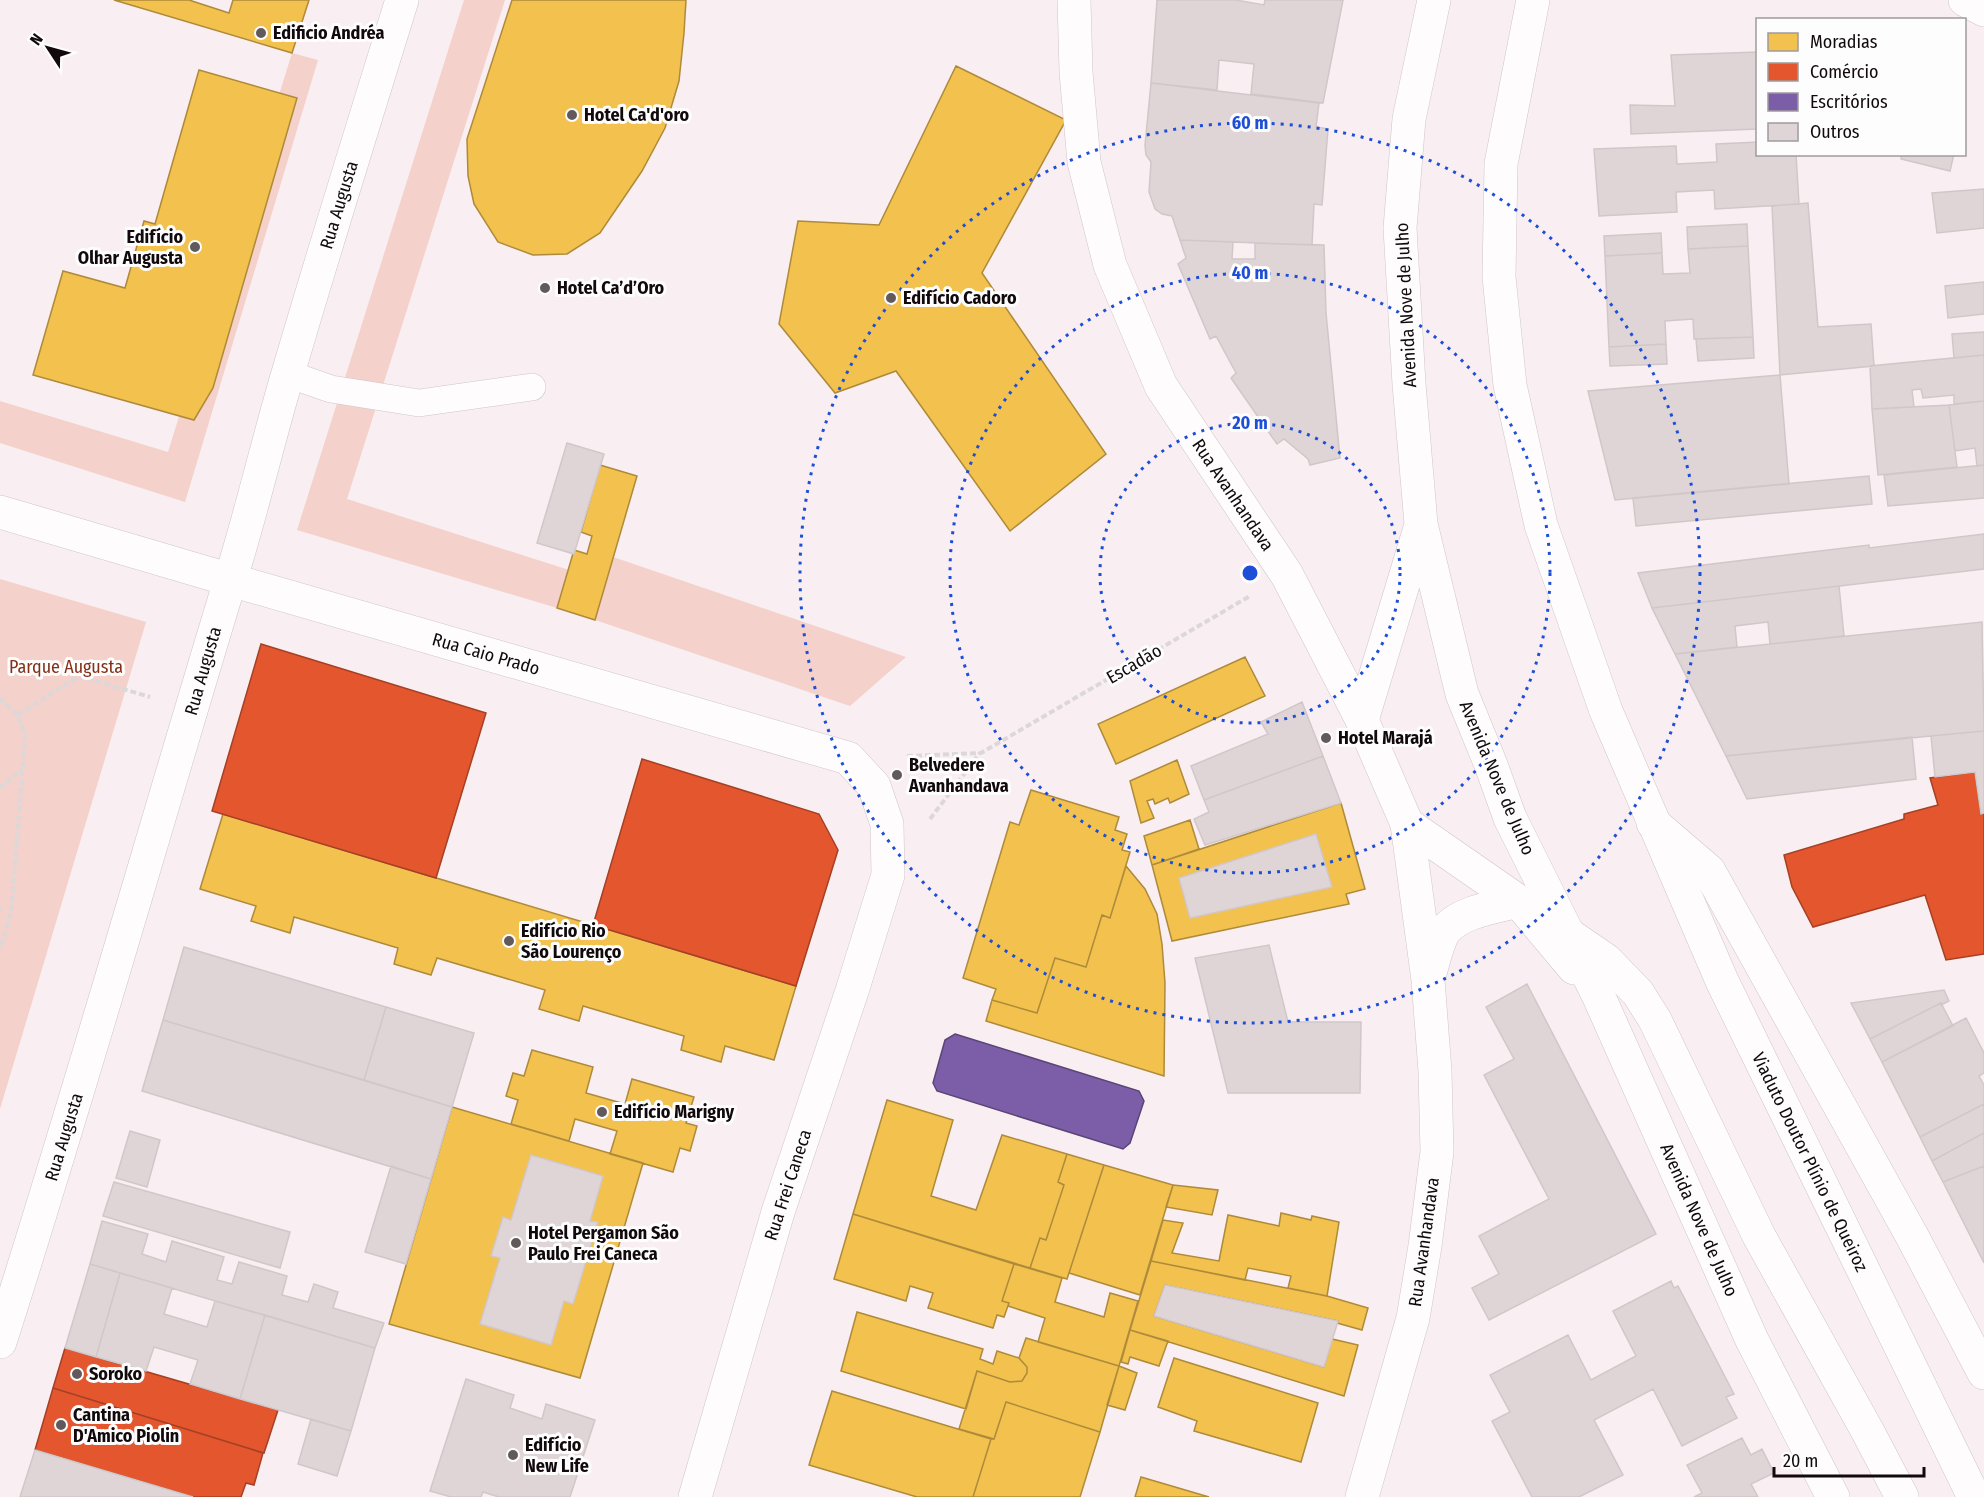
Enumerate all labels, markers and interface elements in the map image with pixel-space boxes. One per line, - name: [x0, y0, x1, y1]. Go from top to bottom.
- north arrow: [18, 18, 78, 78]
- legend: [1756, 18, 1966, 156]
- place label: Edificio Andréa: [273, 22, 384, 44]
- marker: Edificio Andréa: [254, 26, 268, 40]
- text: N: [26, 30, 47, 49]
- text: Moradias: [1810, 31, 1878, 53]
- text: Comércio: [1810, 61, 1878, 83]
- text: Escritórios: [1810, 91, 1888, 113]
- place label: Hotel Ca'd'oro: [584, 104, 689, 126]
- marker: Hotel Ca'd'oro: [565, 108, 579, 122]
- text: 60 m: [1232, 112, 1268, 134]
- text: Outros: [1810, 121, 1860, 143]
- street label: Rua Augusta: [315, 158, 363, 252]
- street label: Avenida Nove de Julho: [1391, 222, 1421, 388]
- place label: Edifício Olhar Augusta: [78, 226, 183, 269]
- marker: Edifício Olhar Augusta: [188, 240, 202, 254]
- text: 40 m: [1232, 262, 1268, 284]
- place label: Hotel Ca’d’Oro: [557, 277, 665, 299]
- marker: Hotel Ca’d’Oro: [538, 281, 552, 295]
- place label: Edifício Cadoro: [903, 287, 1017, 309]
- marker: Edifício Cadoro: [884, 291, 898, 305]
- text: 20 m: [1231, 412, 1268, 434]
- street label: Rua Avanhandava: [1187, 435, 1279, 555]
- centre of rings: [1240, 563, 1260, 583]
- street label: Rua Augusta: [180, 624, 226, 718]
- street label: Rua Caio Prado: [430, 628, 542, 680]
- street label: Escadão: [1102, 639, 1166, 689]
- park label: Parque Augusta: [9, 656, 123, 678]
- street label: Avenida Nove de Julho: [1455, 698, 1539, 858]
- place label: Hotel Marajá: [1338, 727, 1433, 749]
- marker: Hotel Marajá: [1319, 731, 1333, 745]
- place label: Belvedere Avanhandava: [908, 754, 1009, 797]
- marker: Belvedere Avanhandava: [890, 768, 904, 782]
- place label: Edifício Rio São Lourenço: [521, 920, 622, 963]
- marker: Edifício Rio São Lourenço: [502, 934, 516, 948]
- street label: Viaduto Doutor Plínio de Queiroz: [1747, 1049, 1873, 1275]
- street label: Rua Augusta: [40, 1090, 88, 1184]
- place label: Edifício Marigny: [614, 1101, 735, 1123]
- marker: Edifício Marigny: [595, 1105, 609, 1119]
- street label: Rua Frei Caneca: [760, 1127, 816, 1243]
- street label: Avenida Nove de Julho: [1655, 1140, 1743, 1300]
- street label: Rua Avanhandava: [1404, 1176, 1444, 1308]
- place label: Hotel Pergamon São Paulo Frei Caneca: [528, 1222, 679, 1265]
- marker: Hotel Pergamon São Paulo Frei Caneca: [509, 1236, 523, 1250]
- place label: Soroko: [89, 1363, 143, 1385]
- marker: Soroko: [70, 1367, 84, 1381]
- place label: Cantina D'Amico Piolin: [73, 1404, 179, 1447]
- marker: Cantina D'Amico Piolin: [54, 1418, 68, 1432]
- place label: Edifício New Life: [525, 1434, 589, 1477]
- scale bar: [1774, 1440, 1924, 1478]
- marker: Edifício New Life: [506, 1448, 520, 1462]
- text: 20 m: [1783, 1450, 1818, 1472]

